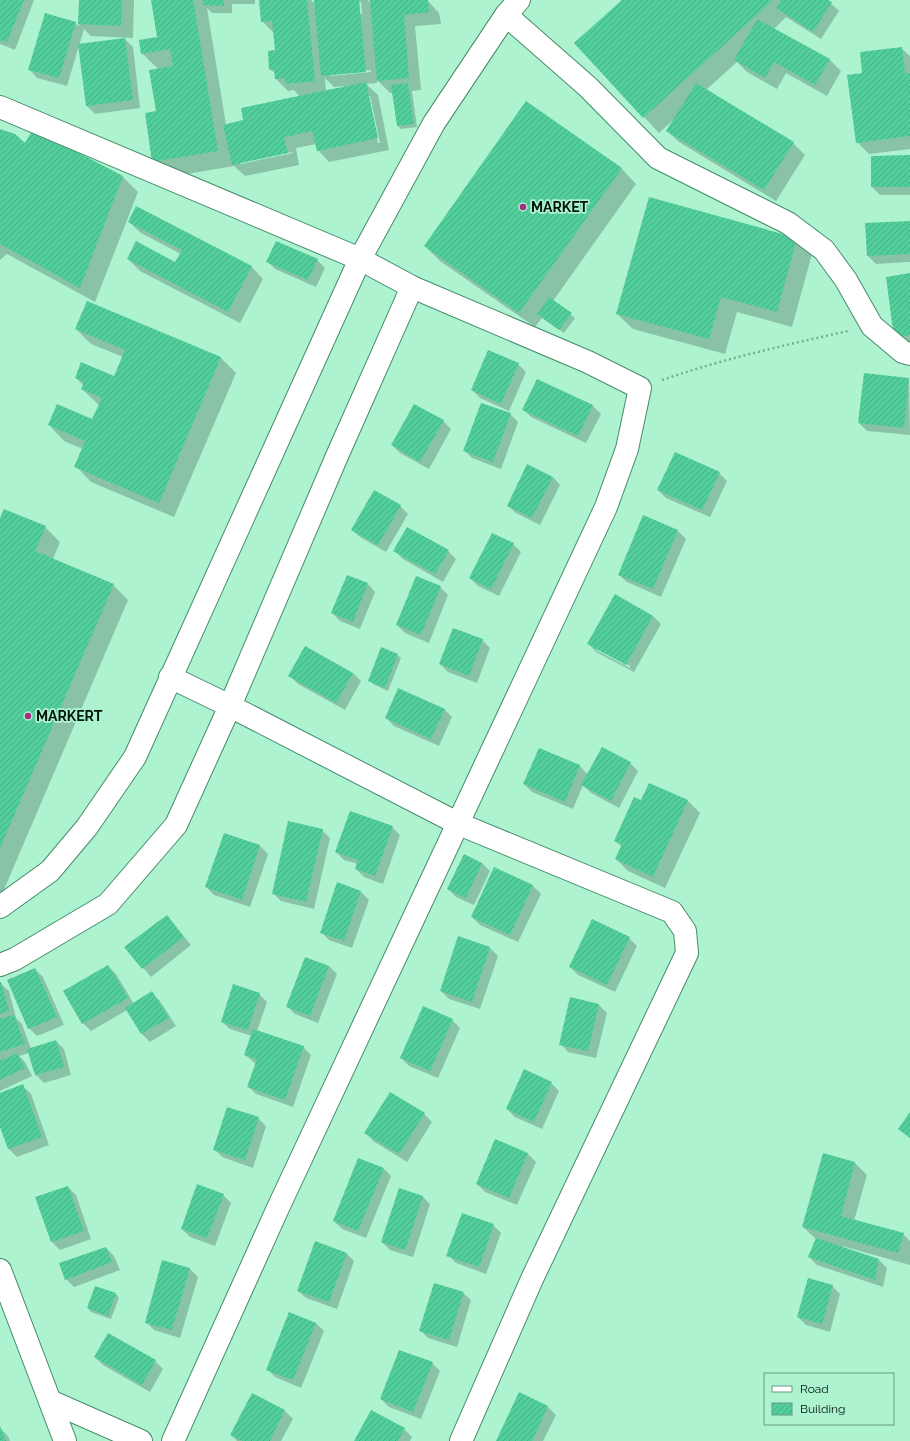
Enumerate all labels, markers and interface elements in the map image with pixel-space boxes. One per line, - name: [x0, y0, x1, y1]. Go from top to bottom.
- place label: MARKET: [531, 199, 589, 215]
- marker: MARKET: [518, 202, 528, 212]
- place label: MARKERT: [36, 708, 103, 724]
- marker: MARKERT: [23, 711, 33, 721]
- legend: [764, 1373, 894, 1425]
- text: Road: [800, 1382, 829, 1396]
- text: Building: [800, 1402, 846, 1416]

